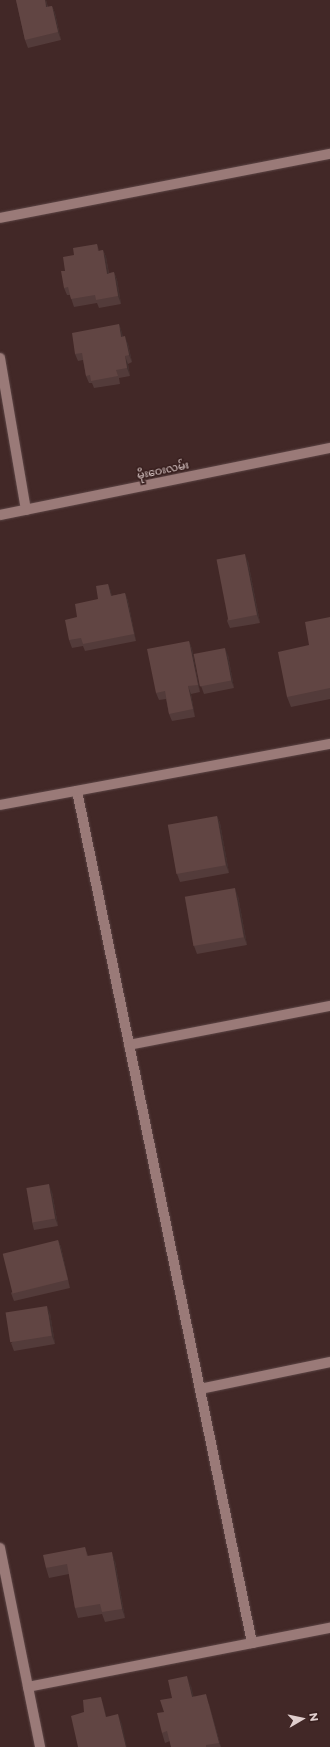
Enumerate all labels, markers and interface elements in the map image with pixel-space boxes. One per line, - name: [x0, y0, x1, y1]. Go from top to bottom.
- street label: မိုးဝေးလမ်း: [136, 458, 190, 482]
- north arrow: [282, 1699, 322, 1739]
- text: N: [306, 1712, 321, 1723]

